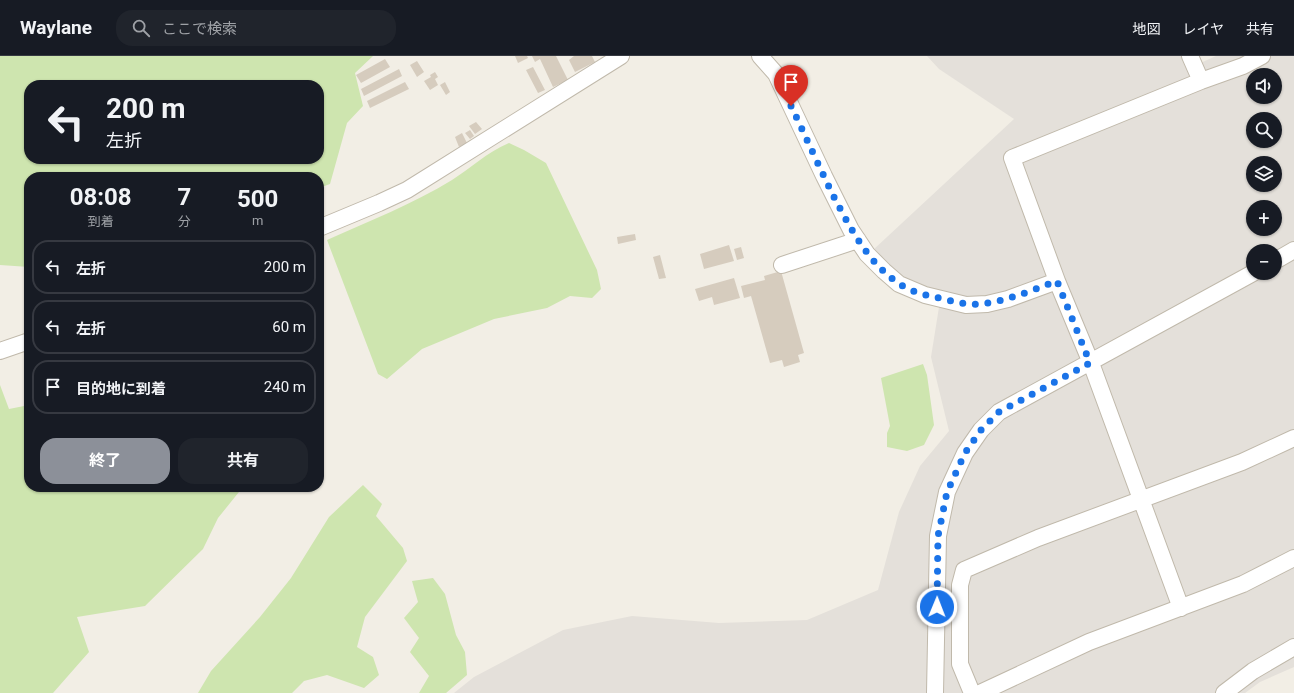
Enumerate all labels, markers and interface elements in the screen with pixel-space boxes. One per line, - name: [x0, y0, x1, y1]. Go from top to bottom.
- search box: [116, 10, 396, 46]
- text: Waylane: [20, 16, 92, 39]
- icon: search: [130, 17, 152, 39]
- text: ここで検索: [162, 20, 237, 38]
- text: 地図: [1132, 21, 1160, 37]
- text: レイヤ: [1182, 21, 1224, 37]
- text: 共有: [1246, 21, 1274, 37]
- pin: [774, 65, 808, 106]
- map controls: [1246, 68, 1282, 280]
- button: sound: [1246, 68, 1282, 104]
- icon: arrive: [780, 71, 802, 93]
- text: 200 m: [106, 92, 185, 125]
- icon: left: [40, 96, 92, 148]
- button: search: [1246, 112, 1282, 148]
- text: 左折: [106, 130, 142, 151]
- button: layers: [1246, 156, 1282, 192]
- text: 08:08: [70, 183, 132, 211]
- text: 7: [177, 183, 191, 211]
- text: 500: [237, 185, 278, 213]
- button: +: [1246, 200, 1282, 236]
- text: m: [252, 213, 263, 228]
- text: 到着: [88, 214, 114, 229]
- text: 分: [178, 214, 191, 229]
- button: −: [1246, 244, 1282, 280]
- icon: left: [42, 256, 64, 278]
- text: 200 m: [264, 258, 306, 276]
- text: 左折: [76, 260, 106, 278]
- icon: left: [42, 316, 64, 338]
- text: 60 m: [272, 318, 306, 336]
- text: 左折: [76, 320, 106, 338]
- icon: arrive: [42, 376, 64, 398]
- text: 240 m: [264, 378, 306, 396]
- text: 目的地に到着: [76, 380, 166, 398]
- button: 終了: [40, 438, 170, 484]
- button: 共有: [178, 438, 308, 484]
- position arrow: [916, 586, 958, 628]

